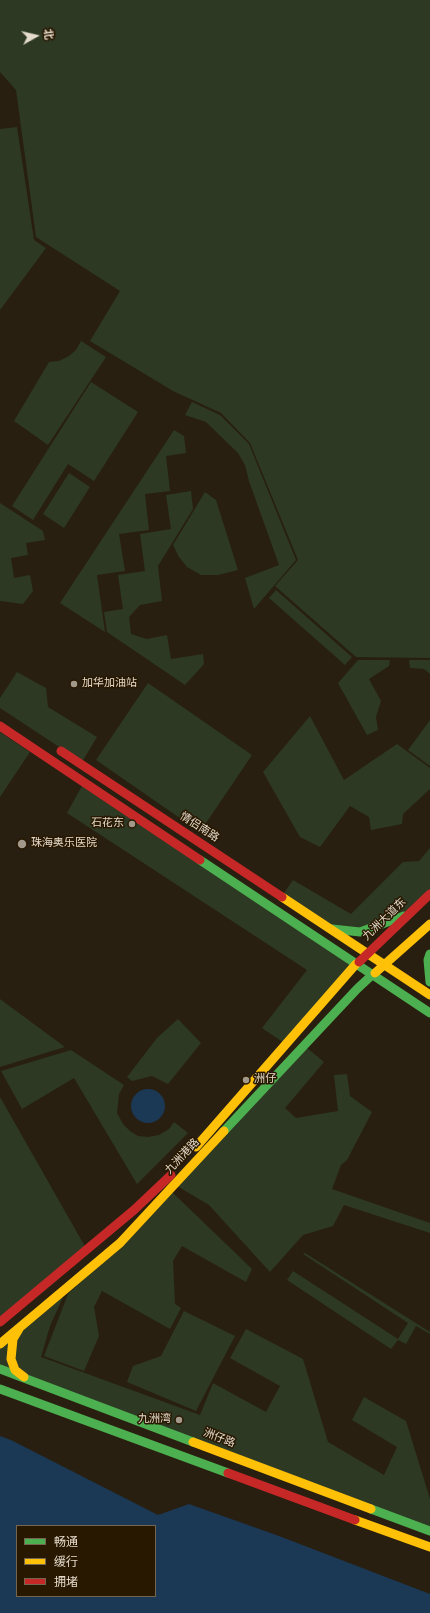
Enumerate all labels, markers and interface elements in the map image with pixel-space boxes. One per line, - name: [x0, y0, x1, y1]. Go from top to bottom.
- north arrow: [16, 16, 56, 56]
- text: 北: [40, 28, 56, 41]
- place label: 加华加油站: [82, 677, 137, 691]
- marker: 加华加油站: [69, 679, 79, 689]
- street label: 情侣南路: [177, 810, 221, 846]
- place label: 石花东: [91, 817, 124, 831]
- marker: 石花东: [127, 819, 137, 829]
- place label: 珠海奥乐医院: [31, 837, 97, 851]
- marker: 珠海奥乐医院: [16, 838, 28, 850]
- street label: 九洲大道东: [361, 896, 409, 944]
- place label: 洲仔: [254, 1073, 276, 1087]
- marker: 洲仔: [241, 1075, 251, 1085]
- street label: 九洲港路: [163, 1136, 203, 1178]
- place label: 九洲湾: [138, 1413, 171, 1427]
- marker: 九洲湾: [174, 1415, 184, 1425]
- street label: 洲仔路: [201, 1427, 237, 1451]
- legend: [16, 1525, 156, 1597]
- text: 畅通: [54, 1535, 78, 1551]
- text: 缓行: [54, 1555, 78, 1571]
- text: 拥堵: [54, 1575, 78, 1591]

